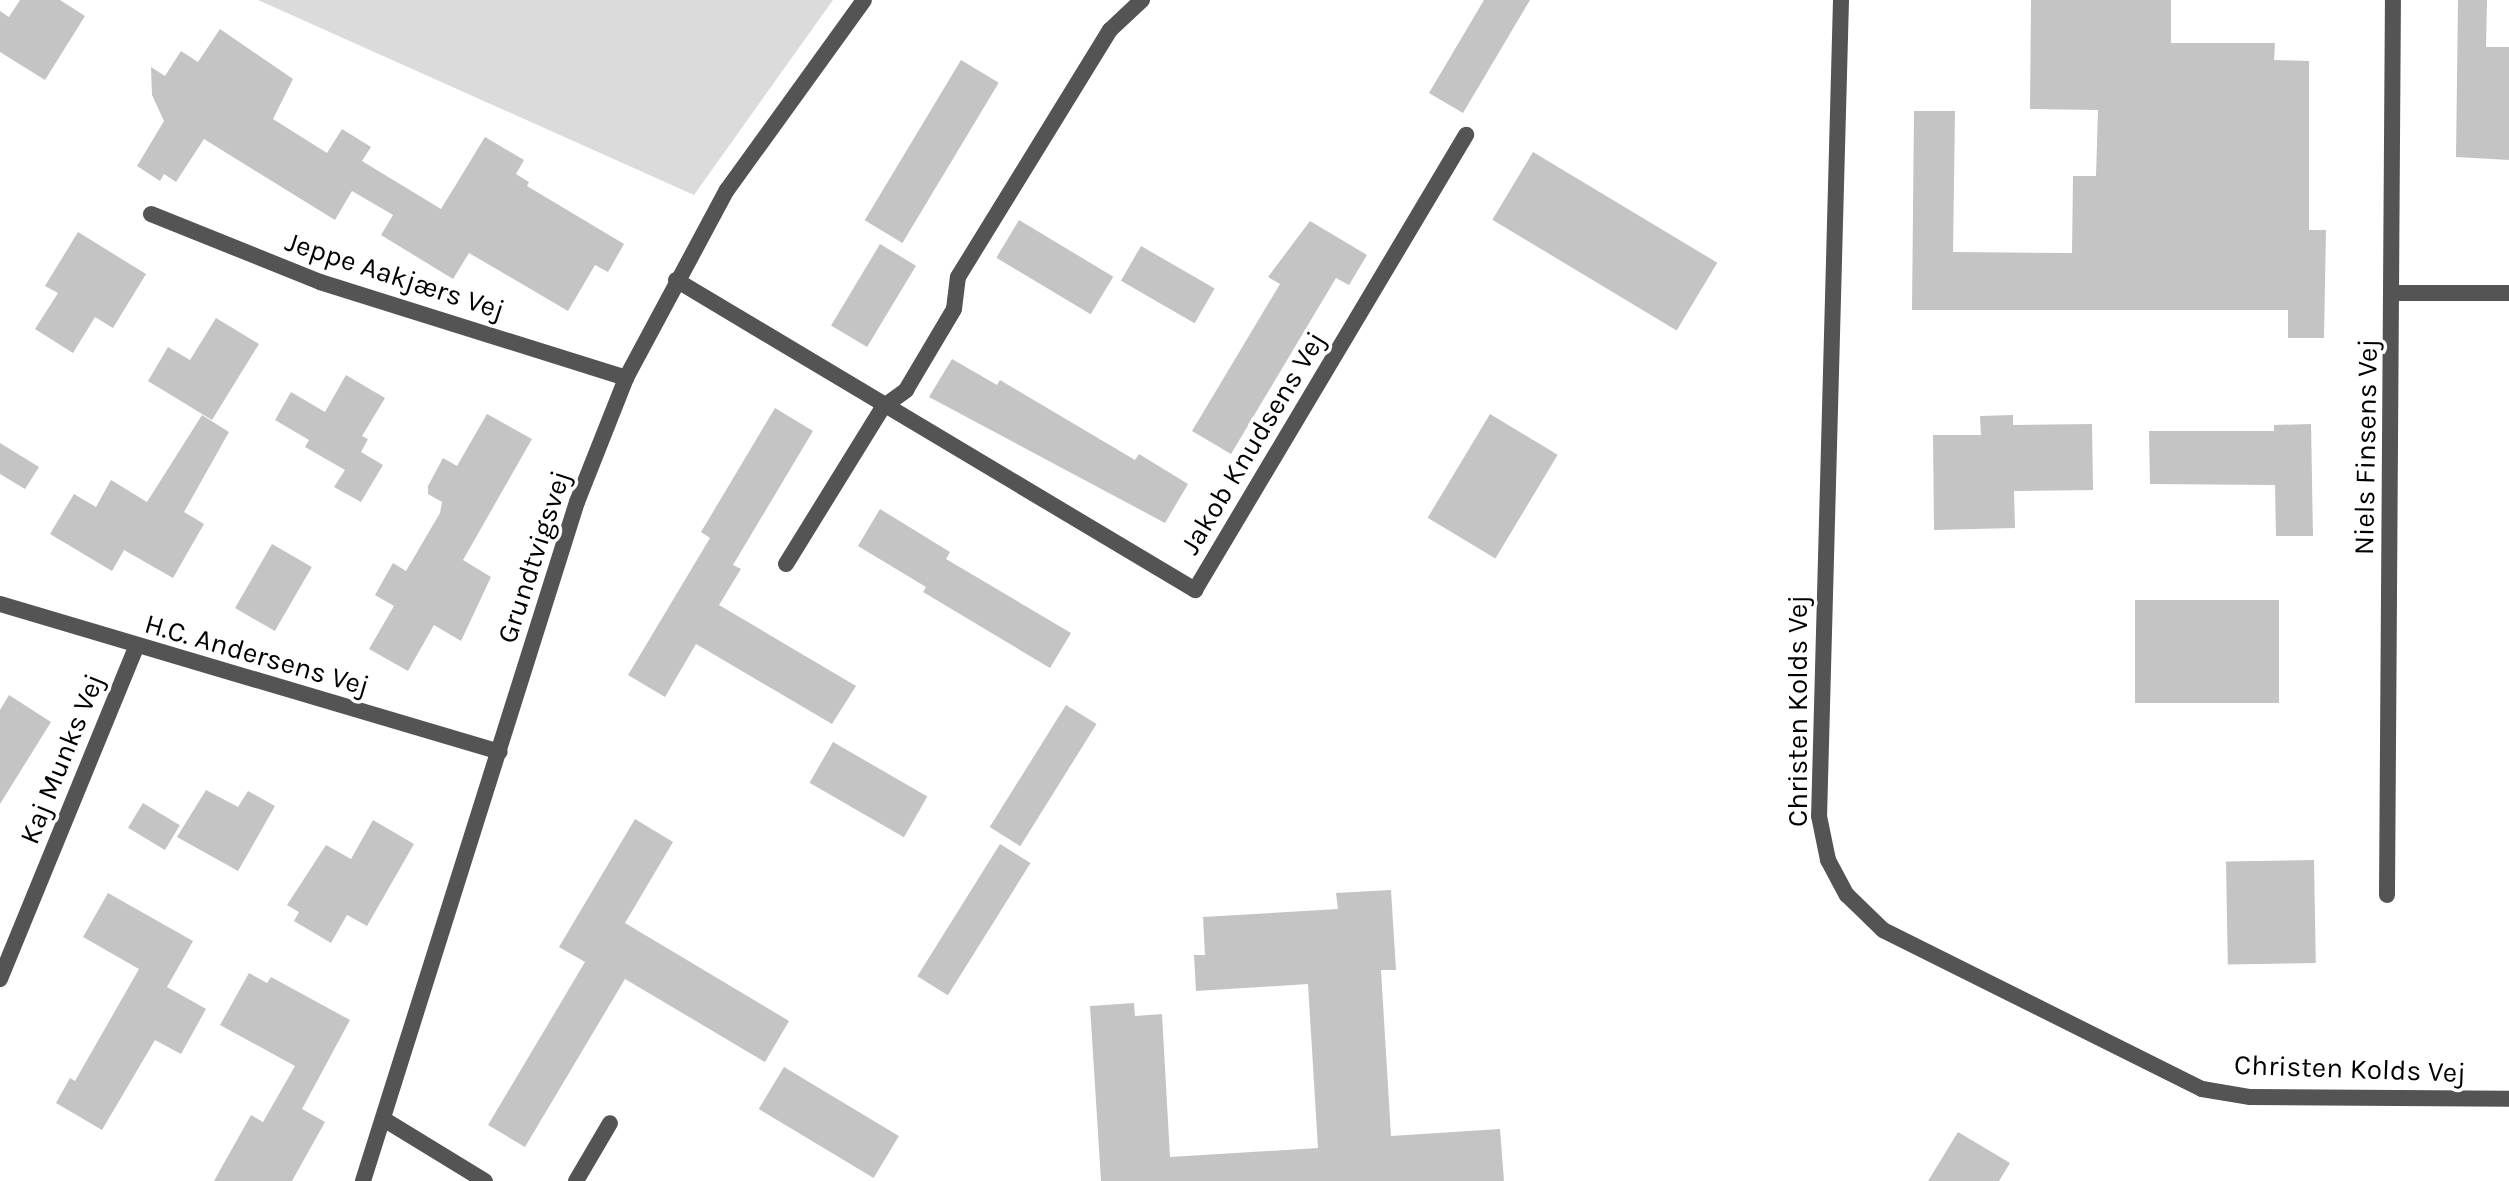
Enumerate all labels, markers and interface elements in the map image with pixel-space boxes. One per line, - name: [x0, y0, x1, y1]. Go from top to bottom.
- street label: Jeppe Aakjærs Vej: [281, 225, 509, 327]
- street label: Jakob Knudsens Vej: [1173, 326, 1333, 560]
- street label: Niels Finsens Vej: [2347, 339, 2385, 555]
- street label: Grundtvigsvej: [490, 467, 578, 647]
- street label: Christen Kolds Vej: [1781, 595, 1815, 827]
- street label: H.C. Andersens Vej: [141, 607, 373, 703]
- street label: Kaj Munks Vej: [13, 669, 111, 849]
- street label: Christen Kolds Vej: [2234, 1048, 2466, 1090]

